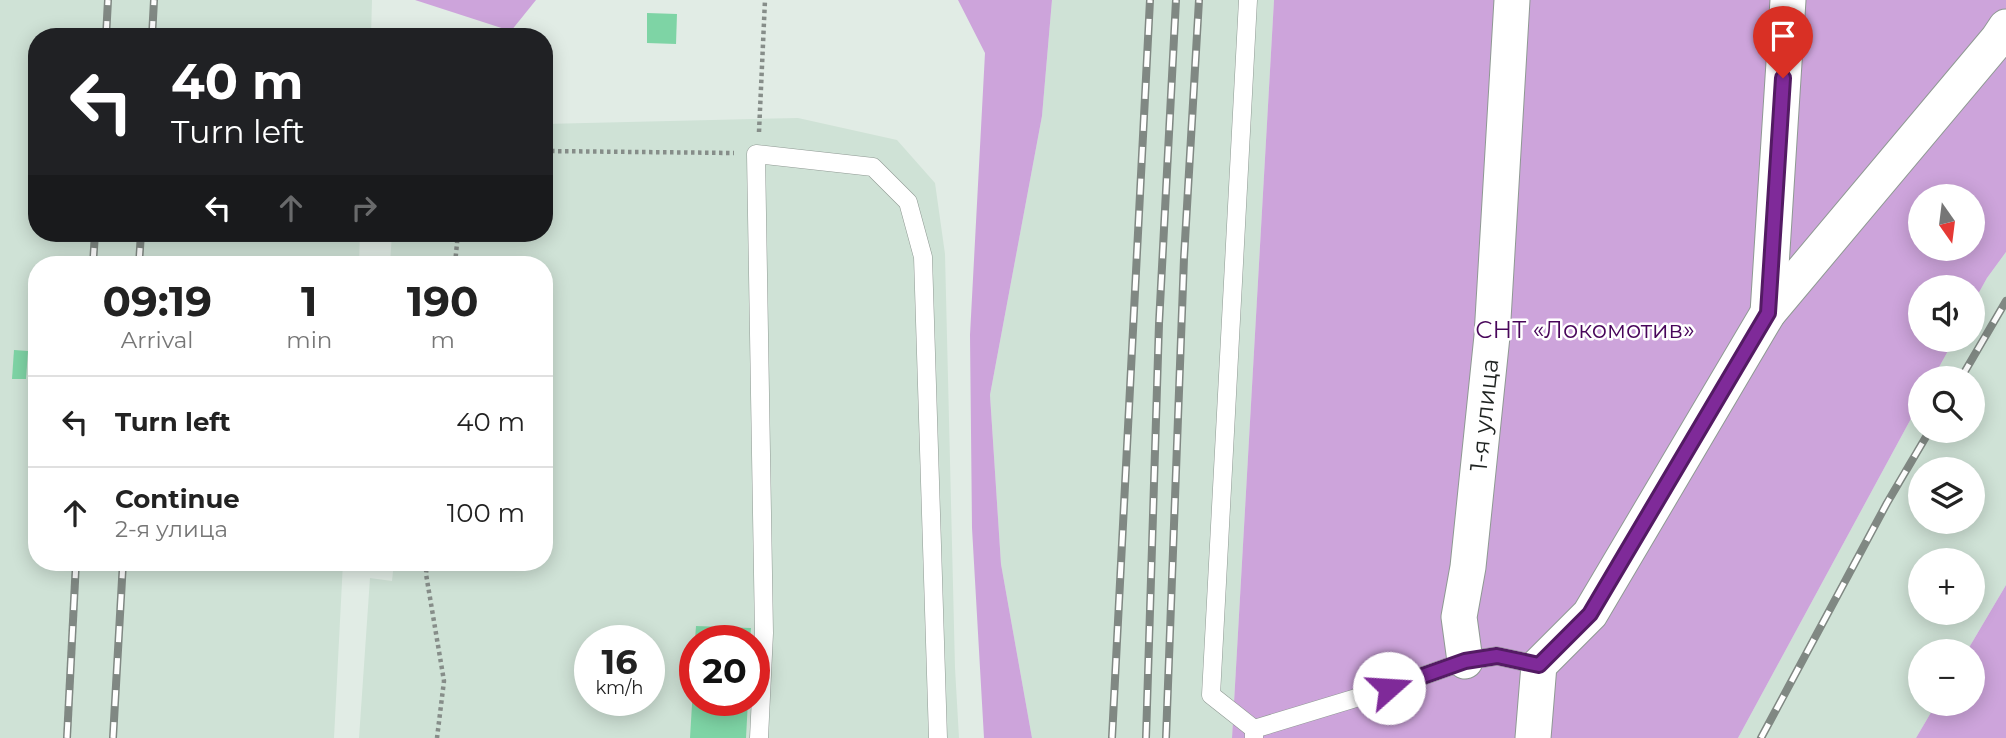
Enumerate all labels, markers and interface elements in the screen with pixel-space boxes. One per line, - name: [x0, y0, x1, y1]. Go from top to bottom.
- pin: [1753, 6, 1813, 78]
- icon: arrive: [1764, 17, 1802, 55]
- text: 40 m: [171, 52, 303, 111]
- icon: left: [56, 56, 147, 147]
- text: Turn left: [171, 112, 305, 151]
- north arrow: [1908, 184, 1984, 261]
- map controls: [1908, 184, 1985, 716]
- icon: left: [199, 189, 237, 227]
- icon: ahead: [272, 189, 310, 227]
- icon: right: [345, 189, 383, 227]
- text: 09:19: [102, 275, 212, 327]
- text: 1: [301, 275, 318, 327]
- text: 190: [407, 275, 479, 327]
- button: sound: [1908, 275, 1985, 352]
- park label: СНТ «Локомотив»: [1475, 315, 1695, 344]
- text: Arrival: [121, 326, 193, 354]
- text: min: [286, 326, 332, 354]
- text: m: [430, 326, 455, 354]
- street label: 1-я улица: [1464, 357, 1504, 473]
- button: search: [1908, 366, 1985, 443]
- icon: left: [56, 403, 94, 441]
- text: Turn left: [115, 406, 231, 438]
- text: 40 m: [456, 406, 525, 438]
- button: layers: [1908, 457, 1985, 534]
- text: Continue: [115, 483, 240, 515]
- icon: ahead: [56, 494, 94, 532]
- text: 100 m: [447, 497, 525, 529]
- text: 2-я улица: [115, 515, 228, 543]
- button: +: [1908, 548, 1985, 625]
- speed limit sign: 20: [679, 625, 770, 716]
- button: −: [1908, 639, 1985, 716]
- text: 16: [601, 640, 638, 683]
- position arrow: [1352, 651, 1426, 725]
- text: km/h: [595, 677, 644, 699]

